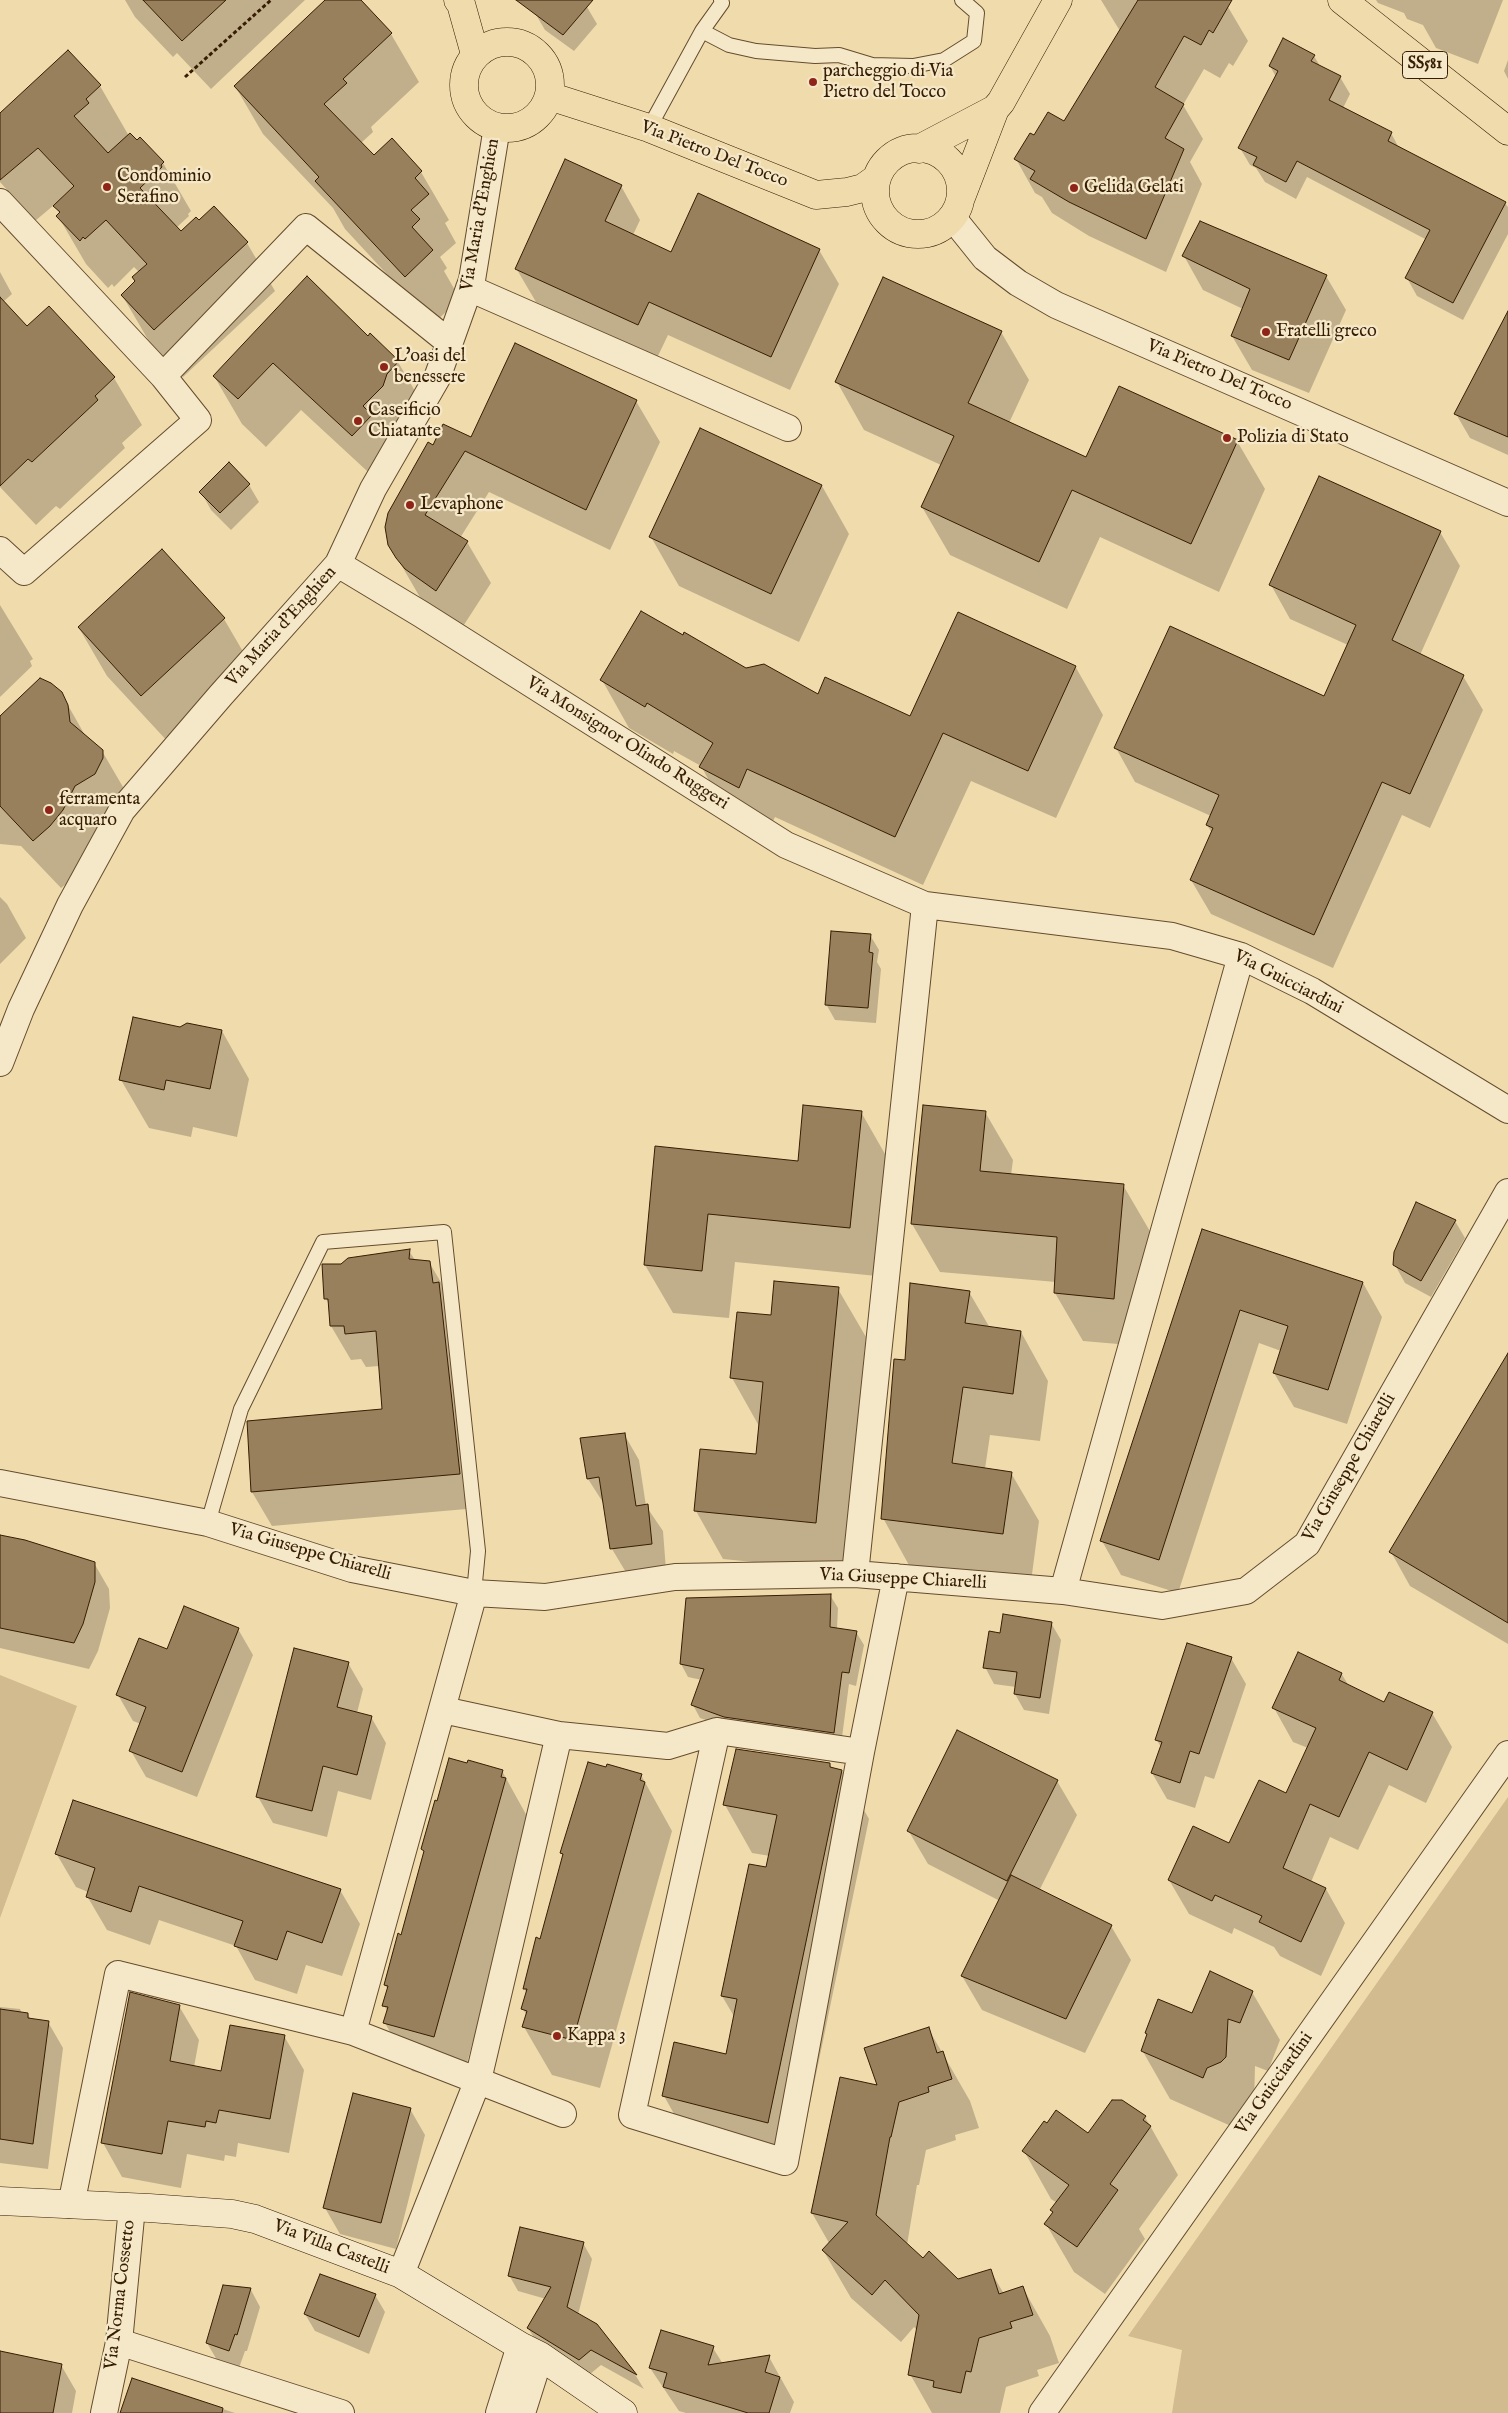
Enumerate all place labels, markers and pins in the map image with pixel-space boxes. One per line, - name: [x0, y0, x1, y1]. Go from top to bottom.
- place label: parcheggio di Via Pietro del Tocco: [823, 61, 953, 104]
- marker: parcheggio di Via Pietro del Tocco: [807, 76, 819, 88]
- place label: Condominio Serafino: [117, 166, 211, 208]
- place label: Gelida Gelati: [1084, 177, 1184, 199]
- marker: Condominio Serafino: [101, 181, 113, 193]
- marker: Gelida Gelati: [1068, 182, 1080, 194]
- place label: Fratelli greco: [1276, 321, 1377, 343]
- marker: Fratelli greco: [1260, 326, 1272, 338]
- place label: L'oasi del benessere: [394, 346, 466, 388]
- marker: L'oasi del benessere: [378, 361, 390, 373]
- place label: Caseificio Chiatante: [368, 400, 441, 442]
- marker: Caseificio Chiatante: [352, 415, 364, 427]
- place label: Polizia di Stato: [1237, 427, 1349, 449]
- marker: Polizia di Stato: [1221, 432, 1233, 444]
- place label: Levaphone: [420, 494, 504, 516]
- marker: Levaphone: [404, 499, 416, 511]
- place label: ferramenta acquaro: [59, 789, 140, 832]
- marker: ferramenta acquaro: [43, 804, 55, 816]
- place label: Kappa 3: [567, 2025, 626, 2047]
- marker: Kappa 3: [551, 2030, 563, 2042]

